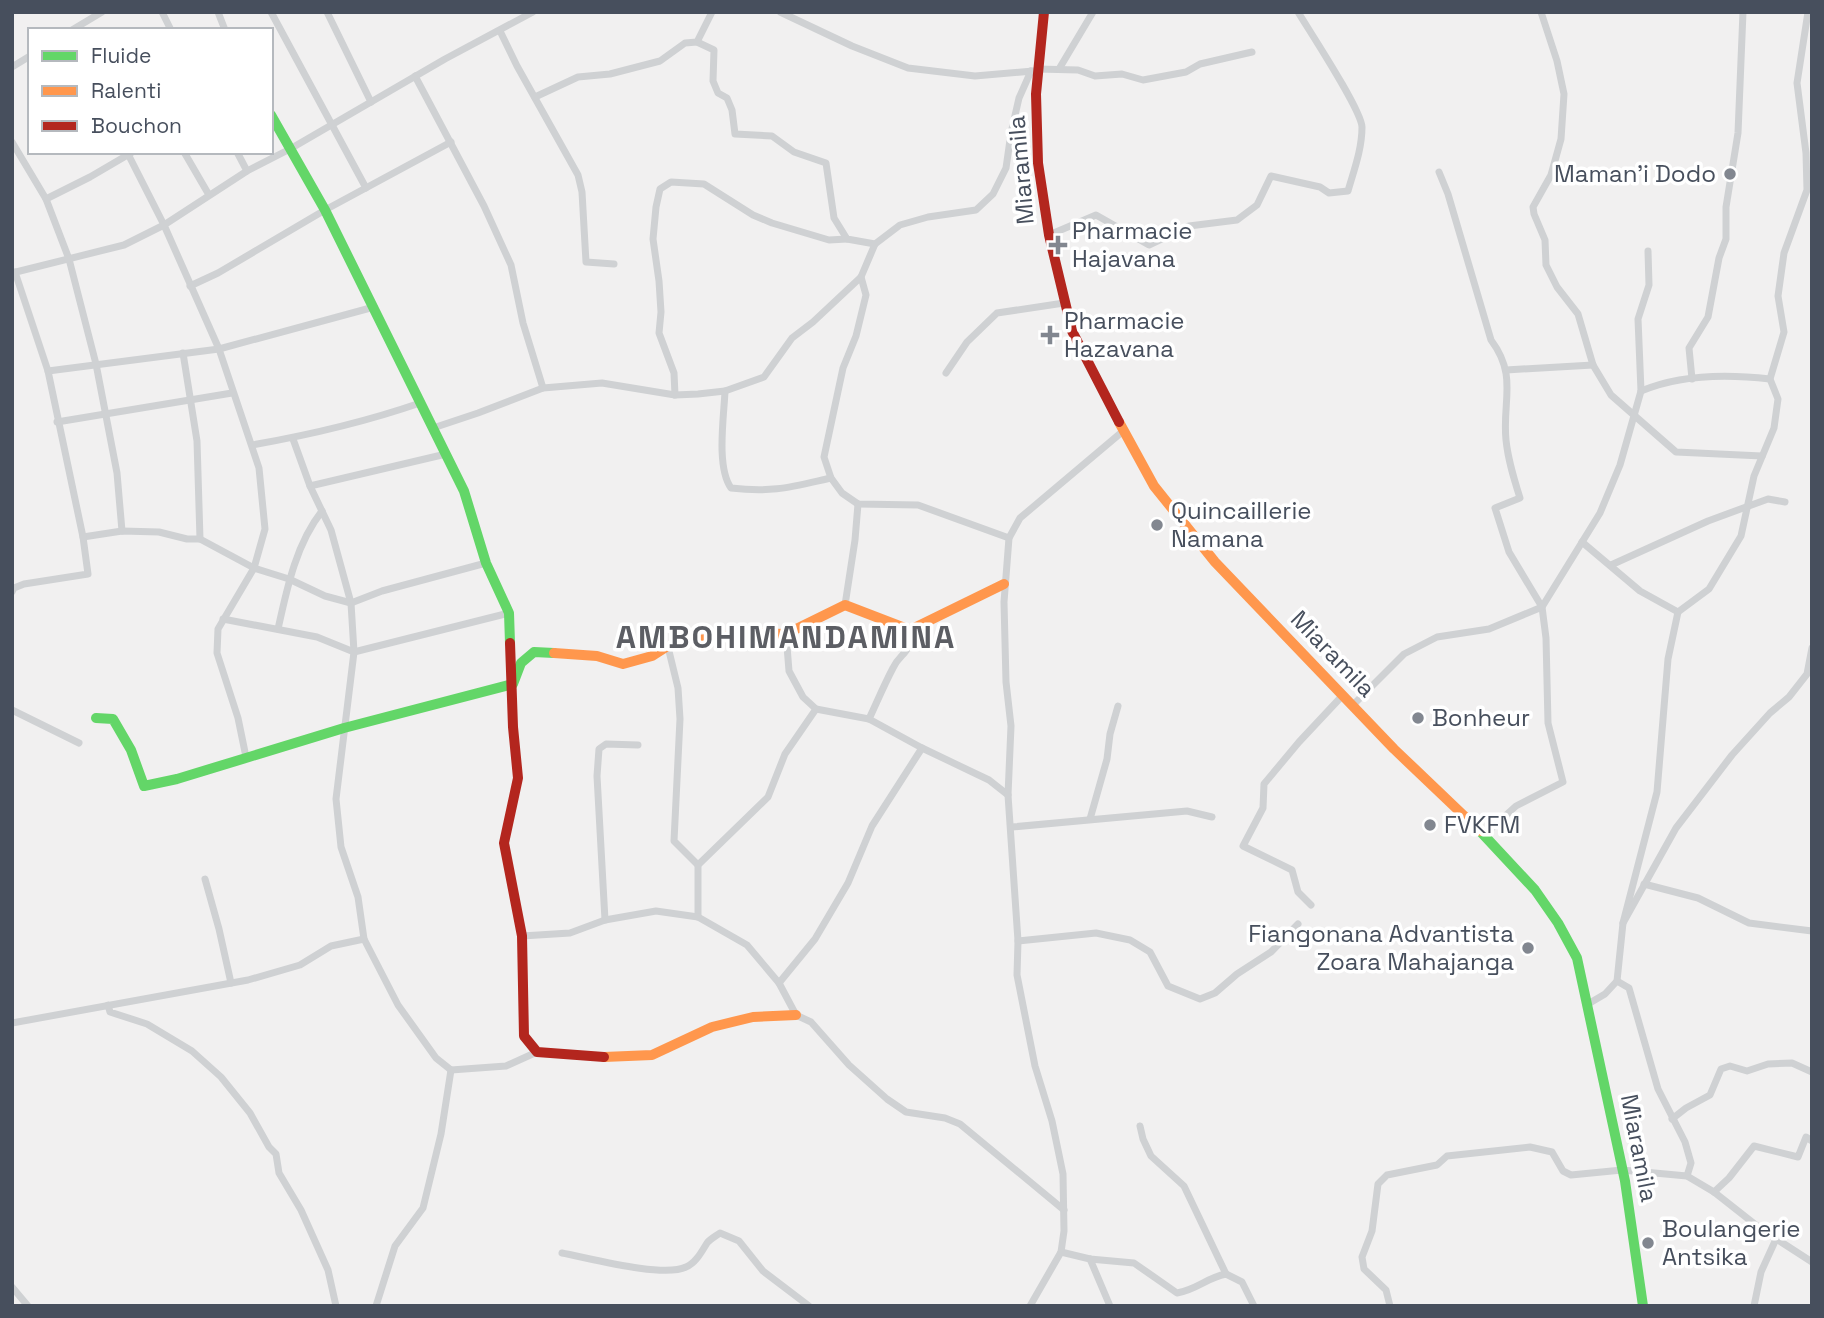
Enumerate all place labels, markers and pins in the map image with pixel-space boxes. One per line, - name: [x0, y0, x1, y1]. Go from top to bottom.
- place label: Maman'i Dodo: [1554, 158, 1716, 189]
- marker: Maman'i Dodo: [1722, 166, 1738, 182]
- place label: Pharmacie Hajavana: [1072, 215, 1193, 274]
- marker: Pharmacie Hajavana: [1050, 237, 1066, 253]
- place label: Pharmacie Hazavana: [1064, 305, 1185, 364]
- marker: Pharmacie Hazavana: [1042, 327, 1058, 343]
- place label: Quincaillerie Namana: [1171, 495, 1311, 554]
- marker: Quincaillerie Namana: [1149, 517, 1165, 533]
- place label: Bonheur: [1432, 702, 1530, 733]
- marker: Bonheur: [1410, 710, 1426, 726]
- place label: FVKFM: [1444, 809, 1520, 840]
- marker: FVKFM: [1422, 817, 1438, 833]
- place label: Fiangonana Advantista Zoara Mahajanga: [1248, 918, 1514, 977]
- marker: Fiangonana Advantista Zoara Mahajanga: [1520, 940, 1536, 956]
- place label: Boulangerie Antsika: [1662, 1213, 1801, 1272]
- marker: Boulangerie Antsika: [1640, 1235, 1656, 1251]

